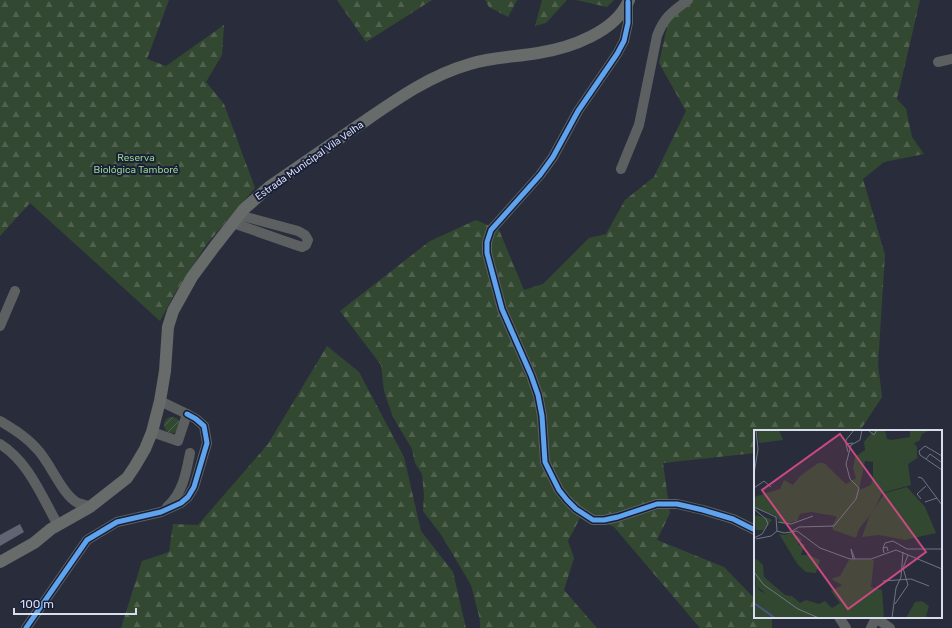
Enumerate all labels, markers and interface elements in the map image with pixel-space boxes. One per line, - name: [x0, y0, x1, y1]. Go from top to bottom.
- street label: Estrada Municipal Vila Velha: [253, 119, 366, 203]
- park label: Reserva Biológica Tamboré: [94, 152, 179, 176]
- inset map: [754, 430, 942, 618]
- scale bar: [14, 590, 136, 616]
- text: 100 m: [20, 597, 54, 611]

